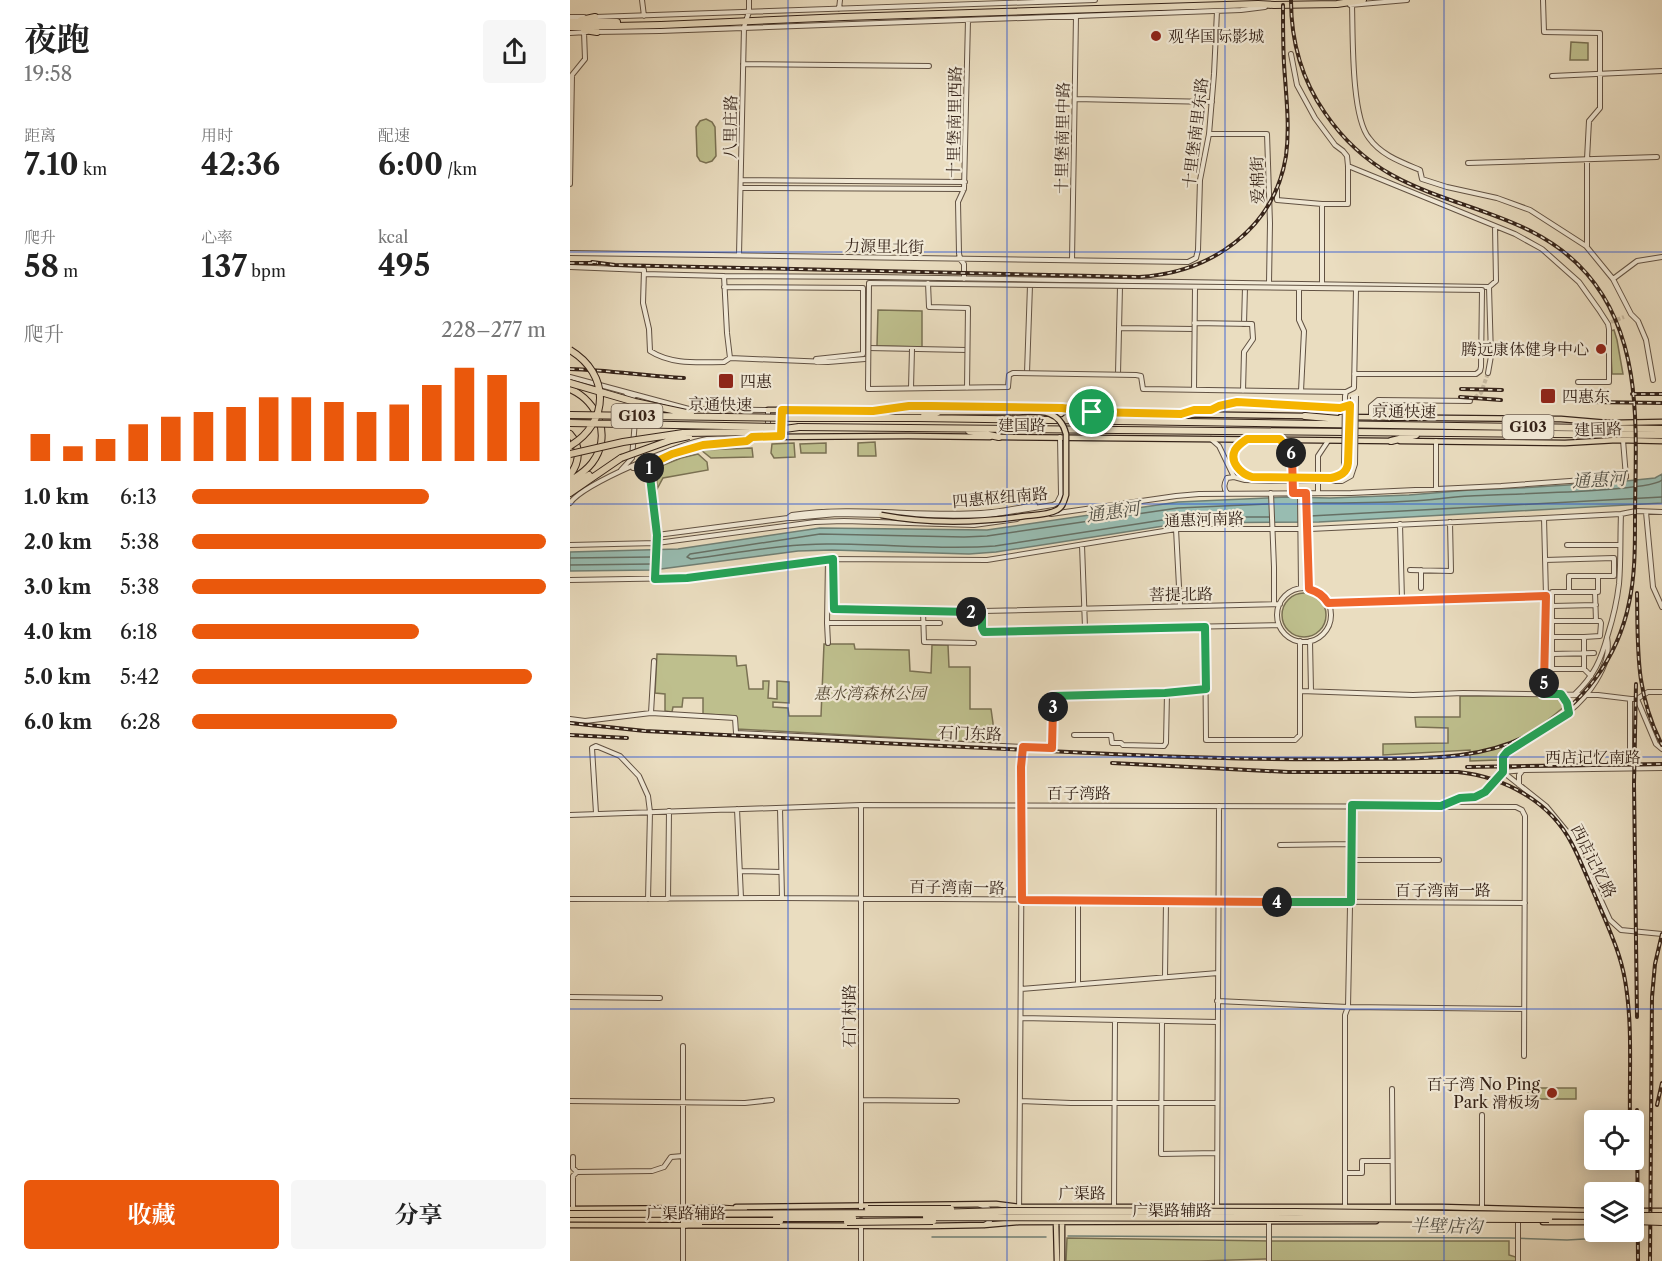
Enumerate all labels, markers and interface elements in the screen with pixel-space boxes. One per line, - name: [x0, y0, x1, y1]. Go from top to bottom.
- text: 夜跑: [24, 19, 90, 60]
- button: share: [483, 20, 546, 83]
- place label: 观华国际影城: [1168, 26, 1264, 46]
- marker: 观华国际影城: [1149, 29, 1163, 43]
- text: 19:58: [24, 62, 72, 86]
- street label: 十里堡南里西路: [943, 66, 965, 178]
- street label: 十里堡南里东路: [1178, 76, 1212, 190]
- street label: 十里堡南里中路: [1051, 82, 1073, 194]
- street label: 八里庄路: [719, 95, 741, 159]
- text: 距离: [24, 125, 56, 145]
- text: 用时: [201, 125, 233, 145]
- text: 配速: [378, 125, 410, 145]
- text: 7.10: [24, 146, 79, 183]
- text: 42:36: [201, 146, 280, 183]
- text: 6:00: [378, 146, 443, 183]
- street label: 爱棉街: [1247, 156, 1267, 204]
- text: km: [79, 159, 107, 179]
- text: /km: [443, 159, 477, 179]
- text: 爬升: [24, 227, 56, 247]
- text: 心率: [201, 227, 233, 247]
- text: kcal: [378, 227, 408, 247]
- street label: 力源里北街: [844, 235, 924, 257]
- text: 495: [378, 247, 430, 284]
- text: 58: [24, 248, 59, 285]
- text: 137: [201, 248, 247, 285]
- text: m: [59, 261, 78, 281]
- text: bpm: [247, 261, 286, 281]
- text: 228–277 m: [441, 318, 546, 342]
- text: 爬升: [24, 322, 64, 346]
- place label: 腾远康体健身中心: [1461, 339, 1589, 359]
- marker: 腾远康体健身中心: [1594, 342, 1608, 356]
- place label: 四惠: [740, 371, 772, 391]
- marker: 四惠: [717, 372, 735, 390]
- pin: [1066, 386, 1117, 437]
- place label: 四惠东: [1562, 386, 1610, 406]
- marker: 四惠东: [1539, 387, 1557, 405]
- street label: 京通快速: [688, 393, 752, 415]
- icon: arrive: [1075, 395, 1108, 428]
- street label: 京通快速: [1372, 400, 1436, 422]
- road number: G103: [612, 404, 662, 428]
- street label: 建国路: [998, 415, 1046, 435]
- road number: G103: [1502, 415, 1554, 439]
- street label: 建国路: [1574, 418, 1622, 440]
- pin: 6: [1276, 438, 1306, 468]
- text: 6: [1286, 443, 1296, 463]
- pin: 1: [634, 453, 664, 483]
- text: 1: [645, 458, 653, 478]
- water label: 通惠河: [1571, 467, 1630, 492]
- street label: 四惠枢纽南路: [951, 483, 1049, 511]
- text: 1.0 km: [24, 485, 89, 509]
- text: 6:13: [120, 485, 157, 509]
- water label: 通惠河: [1085, 497, 1144, 527]
- street label: 通惠河南路: [1164, 508, 1244, 530]
- text: 2.0 km: [24, 530, 92, 554]
- text: 5:38: [120, 530, 159, 554]
- text: 3.0 km: [24, 575, 91, 599]
- text: 5:38: [120, 575, 159, 599]
- street label: 菩提北路: [1149, 583, 1213, 605]
- pin: 2: [956, 597, 986, 627]
- text: 2: [966, 602, 976, 622]
- text: 4.0 km: [24, 620, 92, 644]
- text: 6:18: [120, 620, 158, 644]
- text: 5.0 km: [24, 665, 91, 689]
- text: 5:42: [120, 665, 160, 689]
- pin: 5: [1529, 668, 1559, 698]
- text: 5: [1540, 673, 1548, 693]
- park label: 惠水湾森林公园: [814, 683, 929, 703]
- pin: 3: [1038, 692, 1068, 722]
- text: 3: [1048, 697, 1058, 717]
- text: 6.0 km: [24, 710, 92, 734]
- text: 6:28: [120, 710, 161, 734]
- street label: 石门东路: [938, 722, 1002, 744]
- street label: 西店记忆南路: [1545, 747, 1641, 767]
- street label: 百子湾路: [1047, 783, 1111, 803]
- street label: 西店记忆路: [1567, 821, 1621, 901]
- street label: 百子湾南一路: [909, 876, 1005, 898]
- street label: 百子湾南一路: [1395, 880, 1491, 900]
- pin: 4: [1262, 887, 1292, 917]
- text: 4: [1272, 892, 1282, 912]
- street label: 石门村路: [839, 984, 859, 1048]
- place label: 百子湾 No Ping Park 滑板场: [1427, 1074, 1541, 1112]
- marker: 百子湾 No Ping Park 滑板场: [1545, 1086, 1559, 1100]
- map controls: [1584, 1110, 1644, 1242]
- button: locate: [1584, 1110, 1644, 1170]
- button: 收藏: [24, 1180, 279, 1249]
- button: 分享: [291, 1180, 546, 1249]
- button: layers: [1584, 1182, 1644, 1242]
- street label: 广渠路: [1058, 1183, 1106, 1203]
- street label: 广渠路辅路: [1132, 1200, 1212, 1220]
- street label: 广渠路辅路: [646, 1203, 726, 1223]
- water label: 半壁店沟: [1410, 1214, 1485, 1238]

